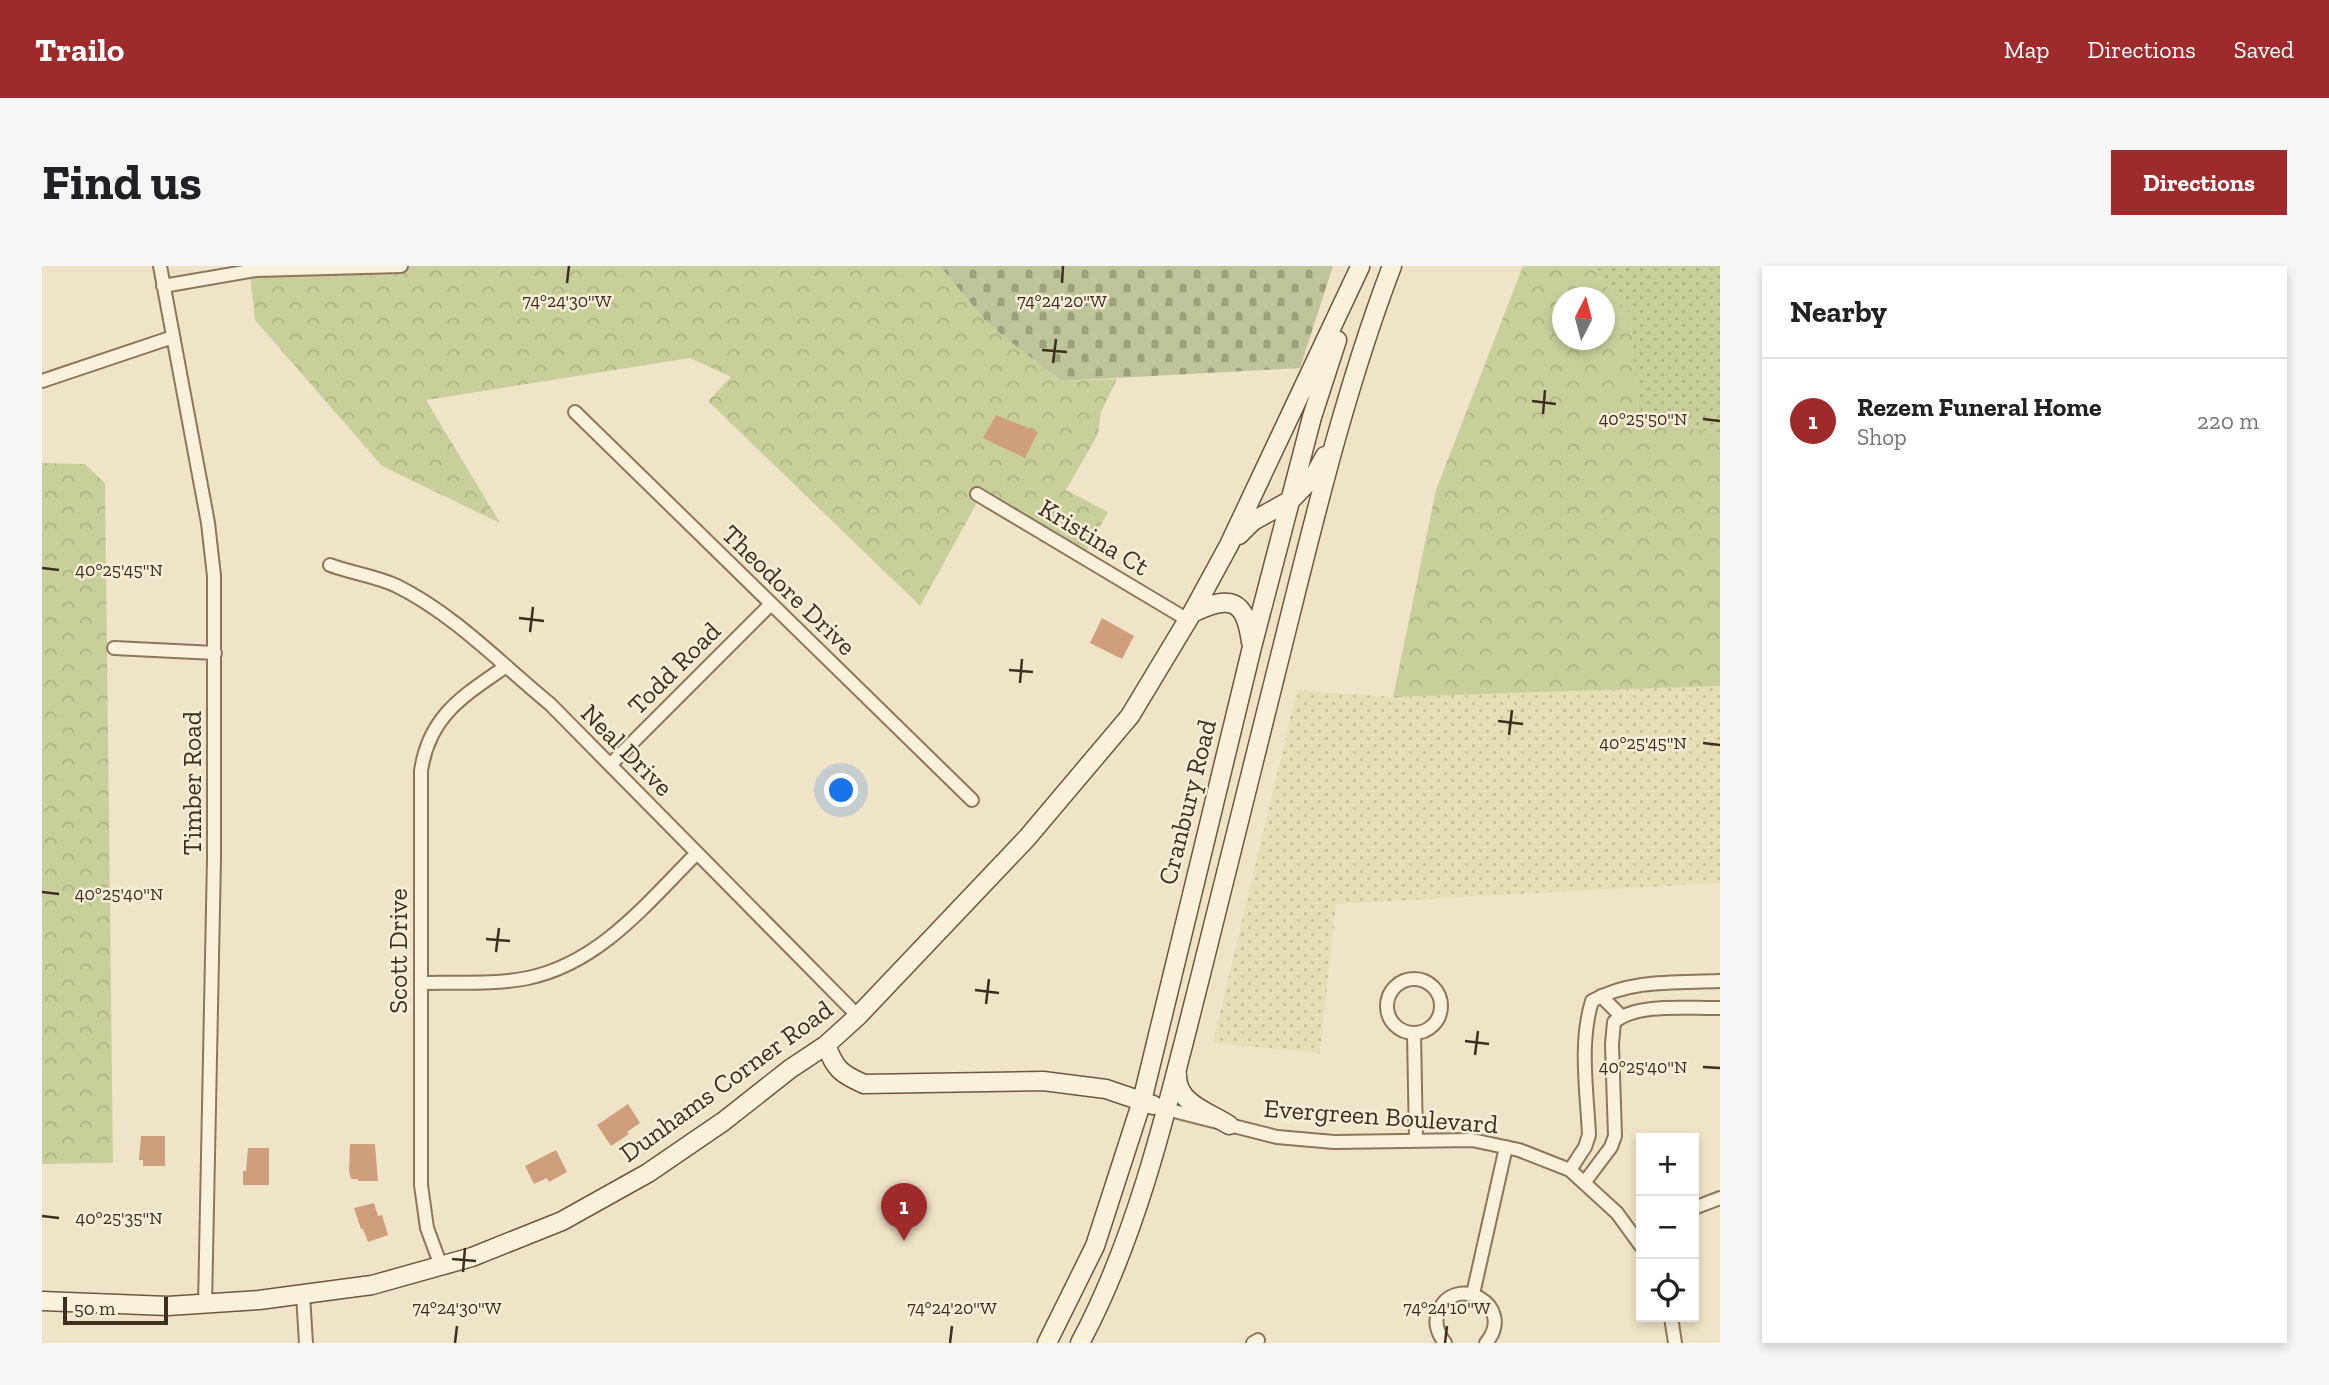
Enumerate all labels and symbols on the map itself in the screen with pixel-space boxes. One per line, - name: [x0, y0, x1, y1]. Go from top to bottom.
- north arrow: [1552, 287, 1615, 350]
- text: 74°24'30"W: [522, 290, 612, 312]
- text: 74°24'20"W: [1017, 290, 1107, 312]
- text: 40°25'50"N: [1599, 408, 1687, 430]
- street label: Kristina Ct: [1033, 492, 1155, 583]
- street label: Theodore Drive: [715, 518, 863, 662]
- text: 40°25'45"N: [75, 559, 163, 581]
- street label: Todd Road: [621, 615, 727, 721]
- street label: Neal Drive: [574, 697, 680, 803]
- street label: Timber Road: [176, 711, 208, 855]
- street label: Cranbury Road: [1151, 716, 1223, 888]
- text: 40°25'45"N: [1599, 732, 1687, 754]
- your location: [824, 773, 858, 807]
- text: 40°25'40"N: [75, 883, 163, 905]
- street label: Scott Drive: [382, 888, 414, 1014]
- street label: Dunhams Corner Road: [613, 993, 839, 1169]
- text: 40°25'40"N: [1599, 1056, 1687, 1078]
- street label: Evergreen Boulevard: [1263, 1092, 1499, 1140]
- pin: 1: [881, 1183, 927, 1241]
- text: 40°25'35"N: [75, 1207, 163, 1229]
- scale bar: [63, 1294, 168, 1326]
- text: 74°24'30"W: [412, 1297, 502, 1319]
- text: 74°24'20"W: [907, 1297, 997, 1319]
- text: 74°24'10"W: [1403, 1297, 1491, 1319]

